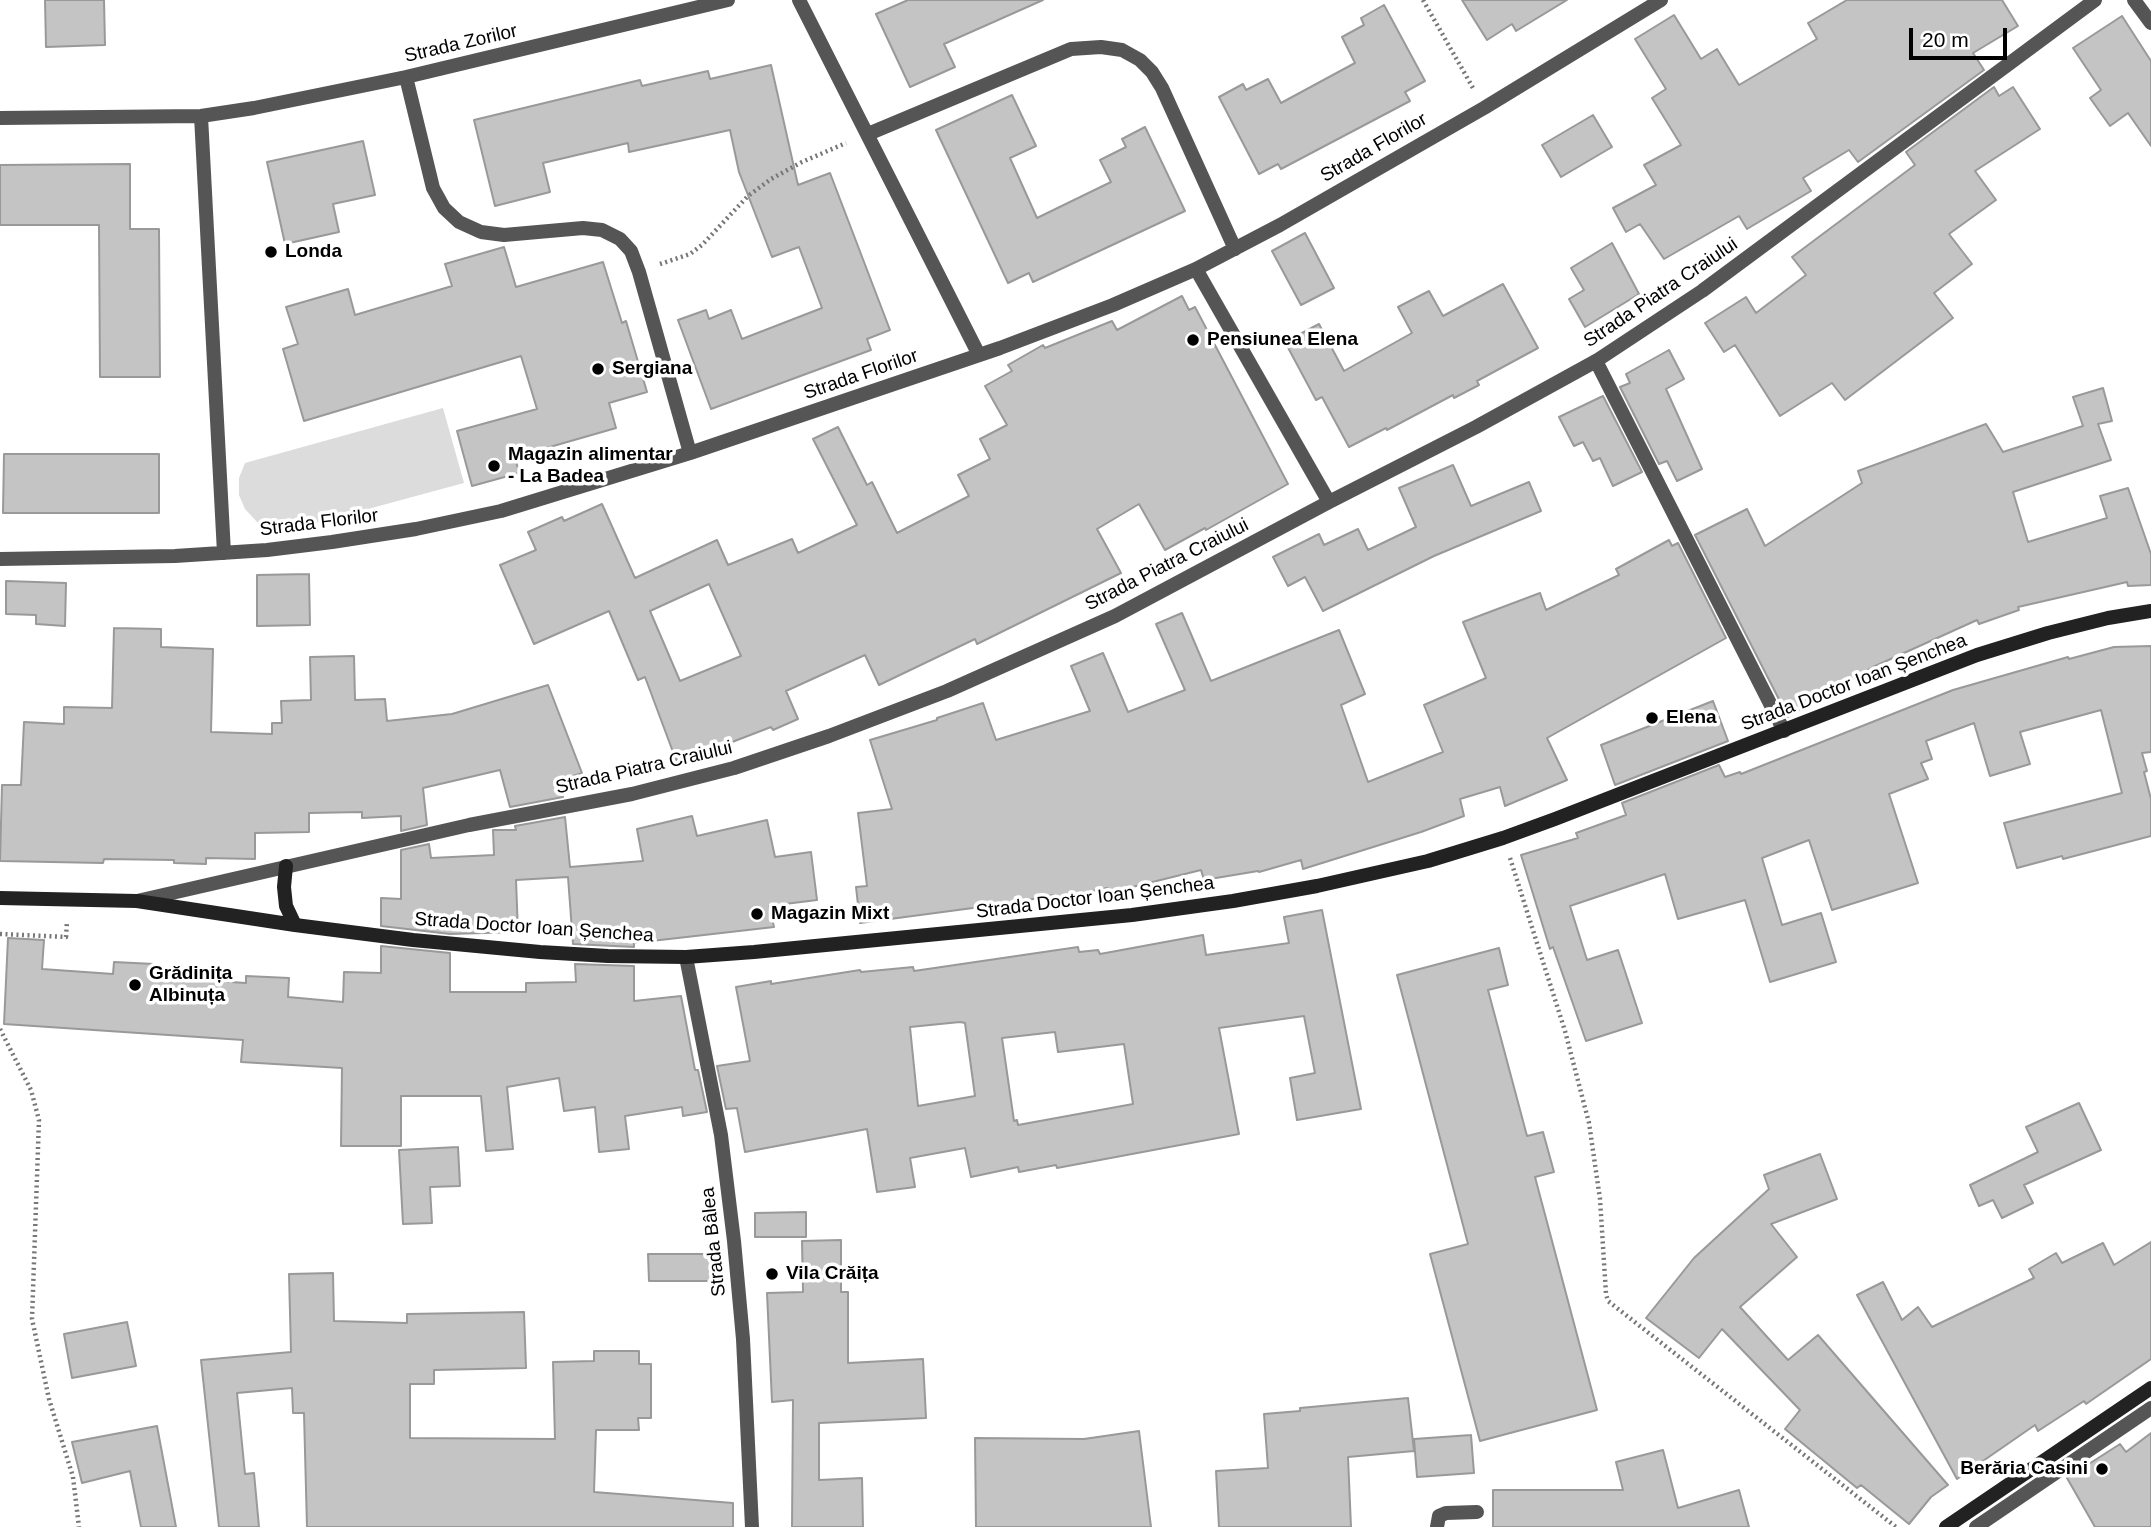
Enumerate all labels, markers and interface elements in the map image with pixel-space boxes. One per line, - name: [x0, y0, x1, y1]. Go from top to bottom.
- scale bar: [1913, 14, 2011, 58]
- street label: Strada Zorilor: [402, 20, 520, 68]
- text: 20 m: [1922, 28, 1969, 51]
- street label: Strada Florilor: [1317, 108, 1431, 188]
- street label: Strada Piatra Craiului: [1580, 233, 1742, 353]
- place label: Londa: [285, 241, 342, 263]
- marker: Londa: [263, 244, 279, 260]
- place label: Pensiunea Elena: [1207, 329, 1358, 351]
- marker: Pensiunea Elena: [1185, 332, 1201, 348]
- street label: Strada Florilor: [801, 345, 921, 405]
- place label: Sergiana: [612, 358, 692, 380]
- marker: Sergiana: [590, 361, 606, 377]
- place label: Magazin alimentar - La Badea: [508, 444, 673, 488]
- marker: Magazin alimentar - La Badea: [486, 458, 502, 474]
- street label: Strada Florilor: [258, 504, 380, 542]
- street label: Strada Piatra Craiului: [1081, 514, 1253, 616]
- street label: Strada Doctor Ioan Șenchea: [1738, 629, 1970, 737]
- place label: Elena: [1666, 707, 1717, 729]
- marker: Elena: [1644, 710, 1660, 726]
- street label: Strada Piatra Craiului: [553, 737, 735, 799]
- street label: Strada Doctor Ioan Șenchea: [975, 872, 1215, 924]
- place label: Magazin Mixt: [771, 903, 889, 925]
- marker: Magazin Mixt: [749, 906, 765, 922]
- street label: Strada Doctor Ioan Șenchea: [414, 908, 654, 948]
- place label: Grădinița Albinuța: [149, 963, 232, 1007]
- marker: Grădinița Albinuța: [127, 977, 143, 993]
- street label: Strada Bâlea: [697, 1186, 731, 1298]
- place label: Vila Crăița: [786, 1263, 879, 1285]
- marker: Vila Crăița: [764, 1266, 780, 1282]
- place label: Berăria Casini: [1960, 1458, 2088, 1480]
- marker: Berăria Casini: [2094, 1461, 2110, 1477]

